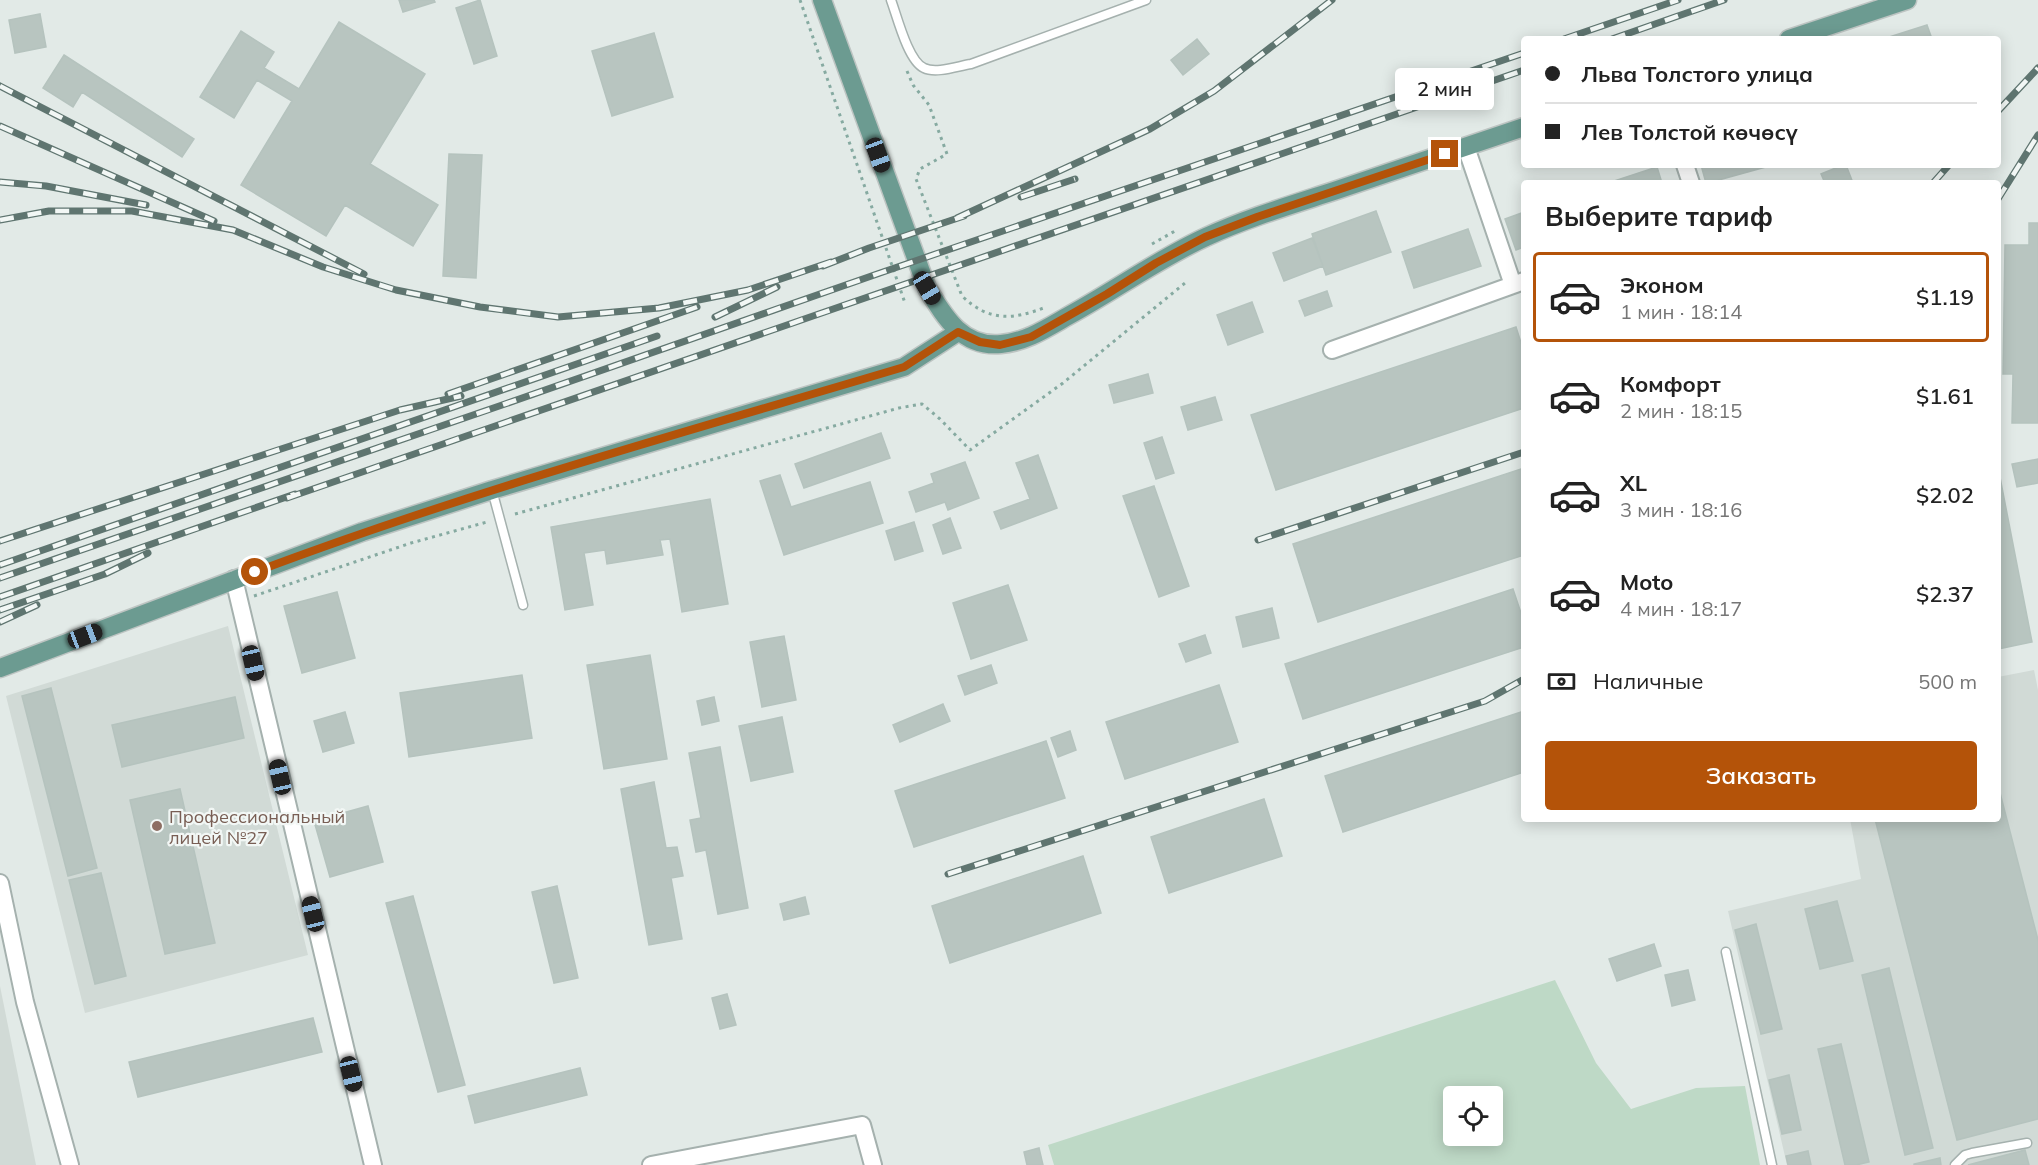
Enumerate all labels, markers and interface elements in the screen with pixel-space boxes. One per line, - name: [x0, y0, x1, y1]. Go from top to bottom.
- text: Льва Толстого улица: [1581, 60, 1813, 88]
- callout: 2 мин: [1396, 67, 1494, 109]
- text: 2 мин: [1417, 76, 1472, 101]
- text: Лев Толстой көчөсү: [1581, 118, 1798, 146]
- car: [863, 135, 893, 175]
- route end: [1431, 140, 1458, 167]
- text: Выберите тариф: [1545, 199, 1773, 233]
- car: [910, 268, 944, 308]
- icon: car: [1548, 270, 1602, 324]
- text: Эконом: [1620, 271, 1704, 299]
- text: $1.19: [1916, 283, 1974, 311]
- text: 1 мин · 18:14: [1620, 299, 1742, 324]
- icon: car: [1548, 369, 1602, 423]
- text: Комфорт: [1620, 370, 1721, 398]
- text: $1.61: [1916, 382, 1974, 410]
- text: 2 мин · 18:15: [1620, 398, 1742, 423]
- icon: car: [1548, 468, 1602, 522]
- text: XL: [1620, 469, 1647, 497]
- text: $2.02: [1916, 481, 1974, 509]
- text: 3 мин · 18:16: [1620, 497, 1742, 522]
- route start: [241, 558, 268, 585]
- icon: car: [1548, 567, 1602, 621]
- text: Moto: [1620, 568, 1673, 596]
- text: $2.37: [1916, 580, 1974, 608]
- text: 4 мин · 18:17: [1620, 596, 1742, 621]
- car: [65, 621, 105, 651]
- car: [240, 643, 266, 683]
- icon: cash: [1545, 665, 1578, 698]
- text: Наличные: [1593, 667, 1703, 695]
- text: 500 m: [1918, 669, 1977, 694]
- button: Заказать: [1545, 741, 1977, 810]
- car: [267, 757, 293, 797]
- place label: Профессиональный лицей №27: [169, 805, 345, 849]
- marker: Профессиональный лицей №27: [150, 819, 164, 833]
- car: [300, 894, 326, 934]
- car: [338, 1054, 364, 1094]
- map controls: [1443, 1086, 1503, 1146]
- button: locate: [1443, 1086, 1503, 1146]

